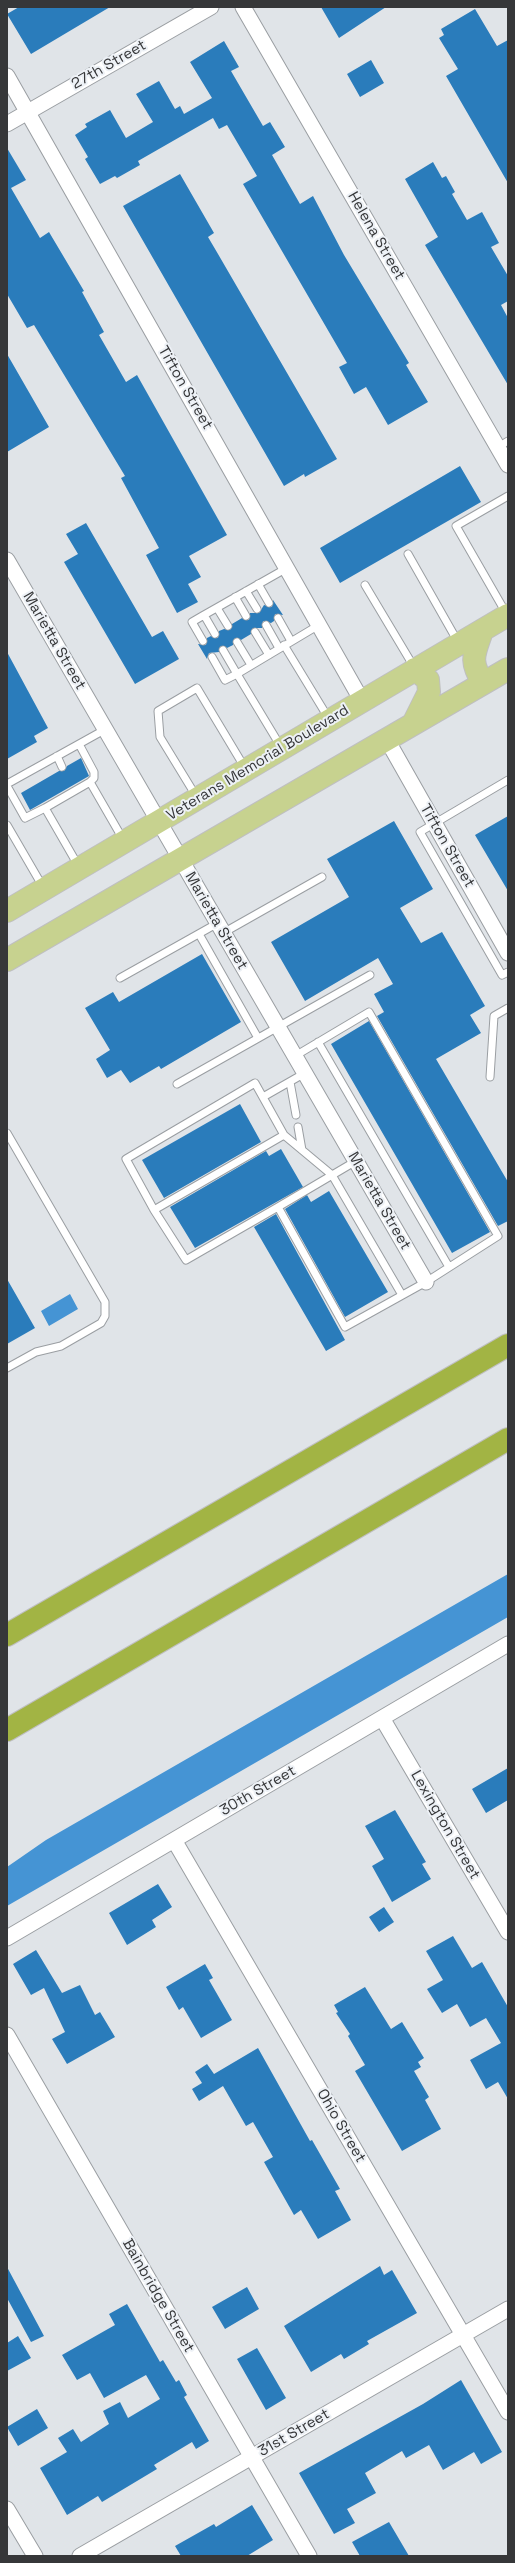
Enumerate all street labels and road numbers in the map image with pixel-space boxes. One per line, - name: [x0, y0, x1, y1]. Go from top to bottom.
- street label: 27th Street: [68, 36, 150, 94]
- street label: Helena Street: [344, 189, 408, 283]
- street label: Tifton Street: [154, 343, 216, 433]
- street label: Marietta Street: [19, 589, 89, 693]
- street label: Veterans Memorial Boulevard: [164, 701, 352, 825]
- street label: Tifton Street: [416, 801, 478, 891]
- street label: Marietta Street: [181, 869, 251, 973]
- street label: Marietta Street: [344, 1149, 414, 1253]
- street label: 30th Street: [217, 1762, 299, 1820]
- street label: Lexington Street: [407, 1767, 483, 1883]
- street label: Ohio Street: [313, 2086, 369, 2166]
- street label: Bainbridge Street: [118, 2236, 198, 2356]
- street label: 31st Street: [255, 2405, 333, 2461]

